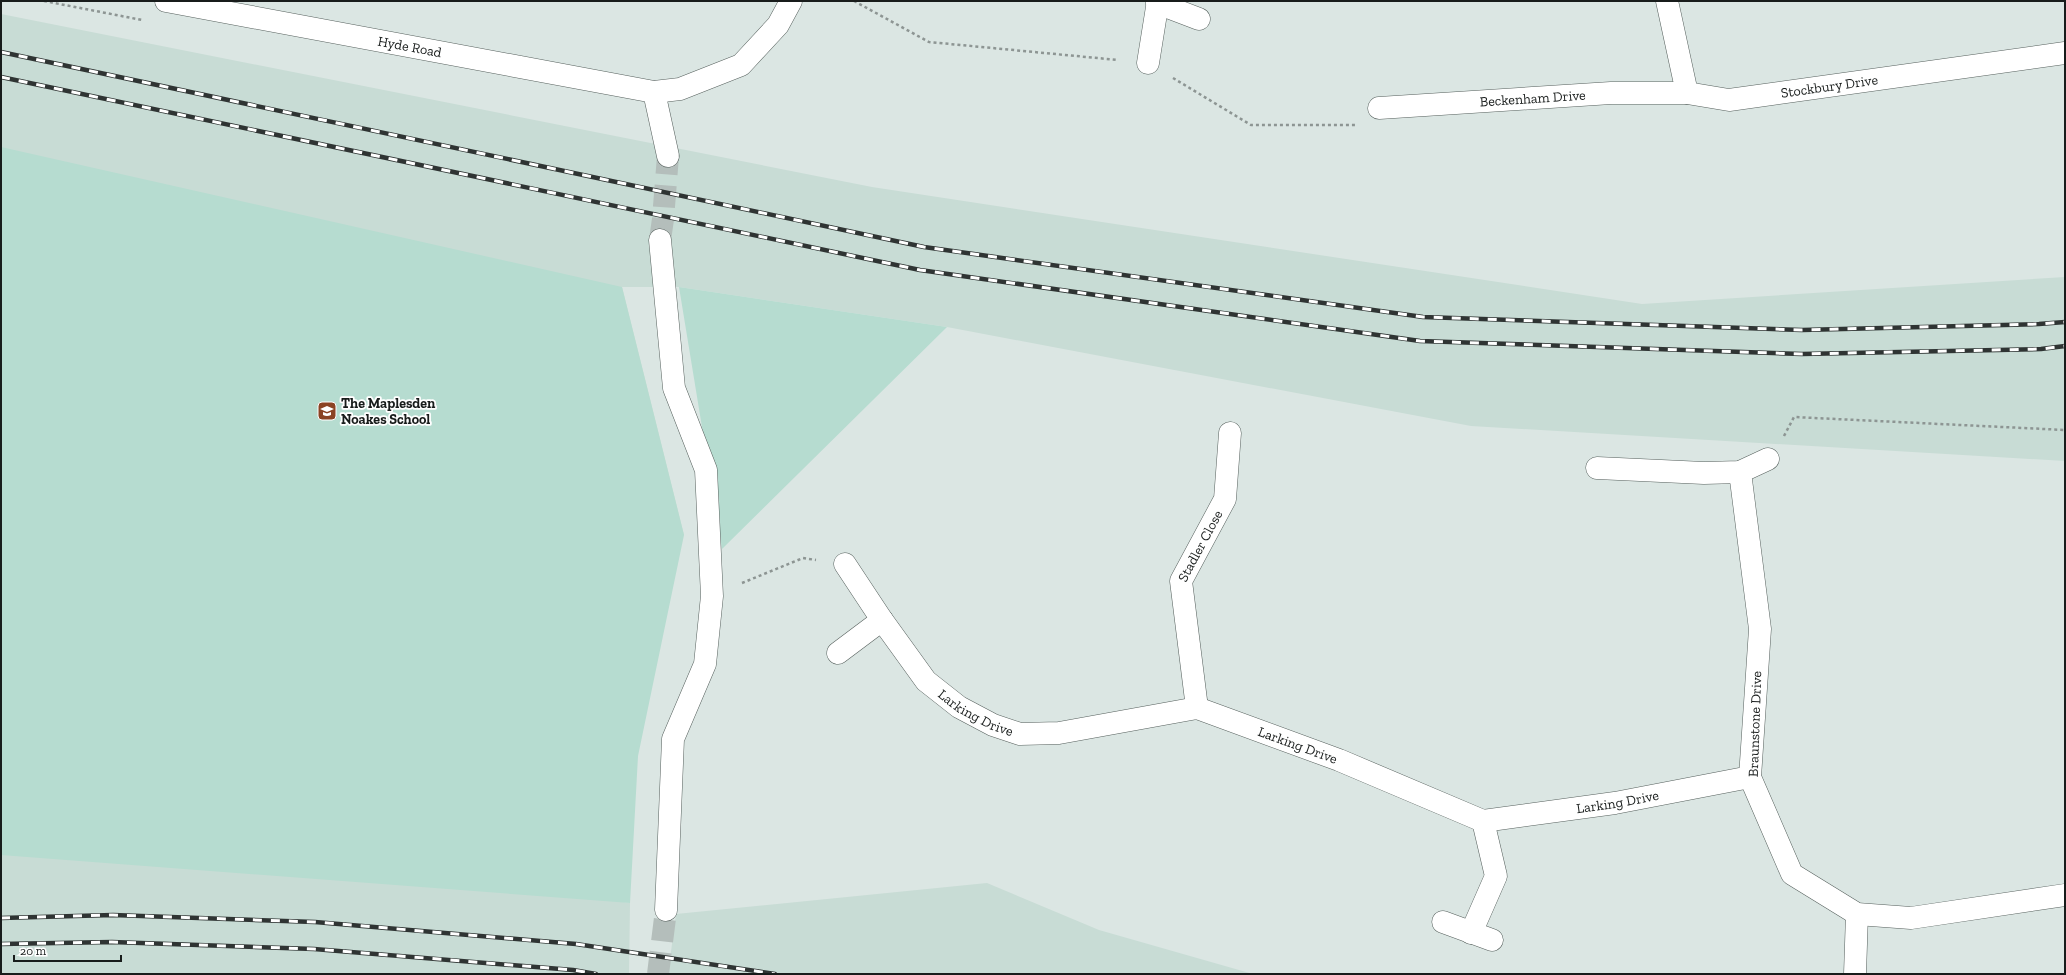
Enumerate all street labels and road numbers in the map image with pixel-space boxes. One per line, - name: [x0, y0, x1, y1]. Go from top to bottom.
- street label: Hyde Road: [376, 32, 443, 61]
- street label: Stockbury Drive: [1780, 71, 1879, 101]
- street label: Beckenham Drive: [1479, 86, 1587, 110]
- street label: Stadler Close: [1174, 507, 1226, 585]
- street label: Braunstone Drive: [1745, 670, 1765, 777]
- street label: Larking Drive: [935, 685, 1016, 740]
- street label: Larking Drive: [1256, 723, 1340, 767]
- street label: Larking Drive: [1575, 786, 1660, 817]

